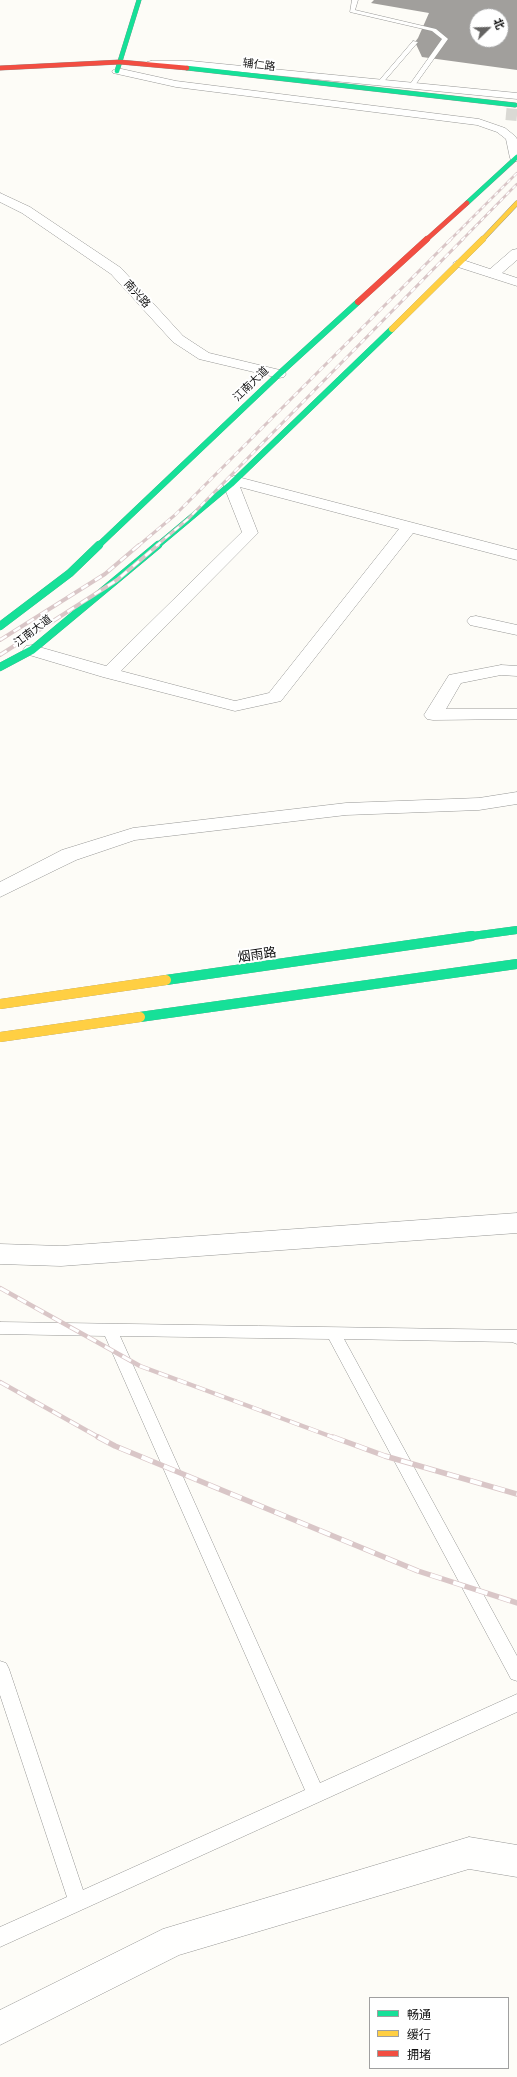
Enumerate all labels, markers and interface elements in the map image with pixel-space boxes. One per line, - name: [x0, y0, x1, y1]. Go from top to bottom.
- north arrow: [469, 8, 509, 48]
- text: 北: [491, 16, 507, 31]
- street label: 辅仁路: [242, 56, 276, 74]
- street label: 南兴路: [121, 277, 153, 311]
- street label: 江南大道: [231, 364, 271, 404]
- street label: 江南大道: [11, 612, 55, 650]
- street label: 烟雨路: [237, 945, 277, 965]
- legend: [369, 1997, 509, 2069]
- text: 畅通: [407, 2008, 431, 2022]
- text: 缓行: [407, 2028, 431, 2042]
- text: 拥堵: [407, 2048, 431, 2062]

